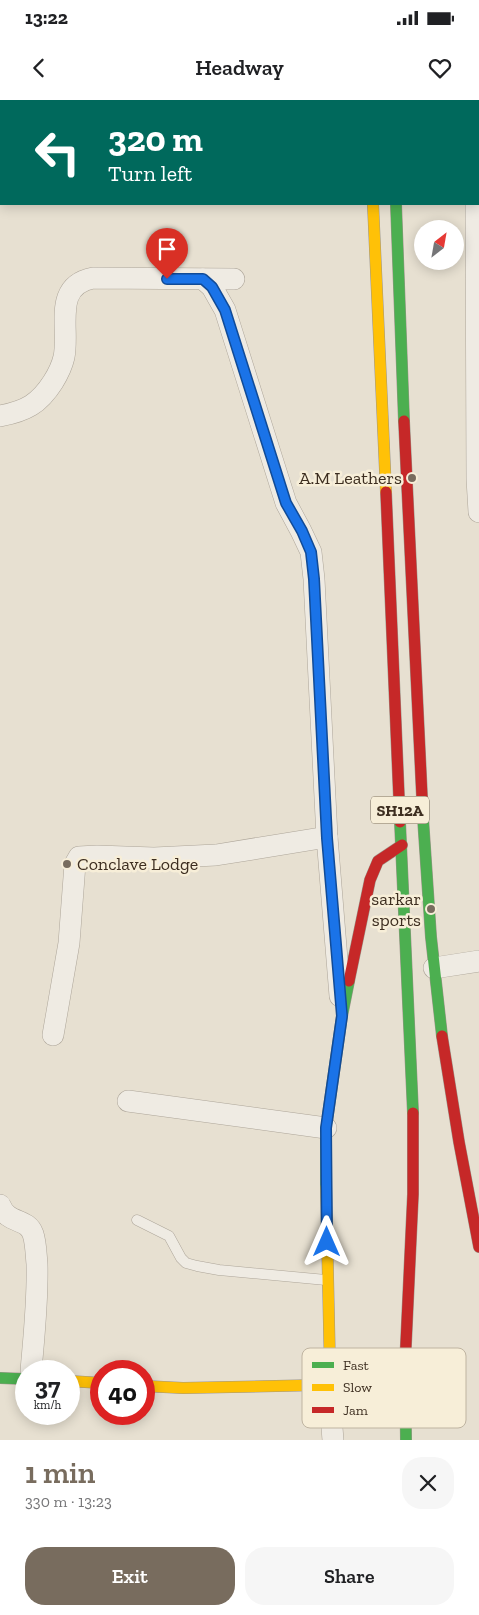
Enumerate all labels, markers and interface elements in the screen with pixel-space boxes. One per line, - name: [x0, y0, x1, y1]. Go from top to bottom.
- text: 13:22: [25, 6, 68, 29]
- icon: back: [25, 54, 53, 82]
- text: Headway: [195, 54, 284, 81]
- icon: heart: [426, 54, 454, 82]
- text: 320 m: [108, 118, 203, 160]
- icon: left: [25, 120, 90, 185]
- text: Turn left: [108, 160, 192, 187]
- north arrow: [414, 220, 464, 270]
- map controls: [414, 220, 464, 270]
- pin: [146, 228, 188, 279]
- icon: arrive: [153, 235, 181, 263]
- place label: A.M Leathers: [299, 467, 402, 489]
- marker: A.M Leathers: [406, 472, 418, 484]
- road number: SH12A: [371, 796, 429, 824]
- place label: Conclave Lodge: [77, 853, 198, 875]
- marker: Conclave Lodge: [61, 858, 73, 870]
- place label: sarkar sports: [371, 888, 421, 931]
- marker: sarkar sports: [425, 903, 437, 915]
- position arrow: [300, 1215, 352, 1267]
- legend: [302, 1348, 466, 1428]
- text: Fast: [343, 1357, 370, 1374]
- speed limit sign: 40: [90, 1360, 155, 1425]
- text: 37: [35, 1371, 60, 1401]
- text: Slow: [343, 1379, 372, 1396]
- text: km/h: [34, 1398, 61, 1412]
- text: Jam: [343, 1402, 368, 1419]
- text: 1 min: [25, 1455, 95, 1491]
- button: close: [402, 1457, 454, 1509]
- text: 330 m · 13:23: [25, 1492, 112, 1511]
- button: Exit: [25, 1547, 235, 1605]
- button: Share: [245, 1547, 454, 1605]

